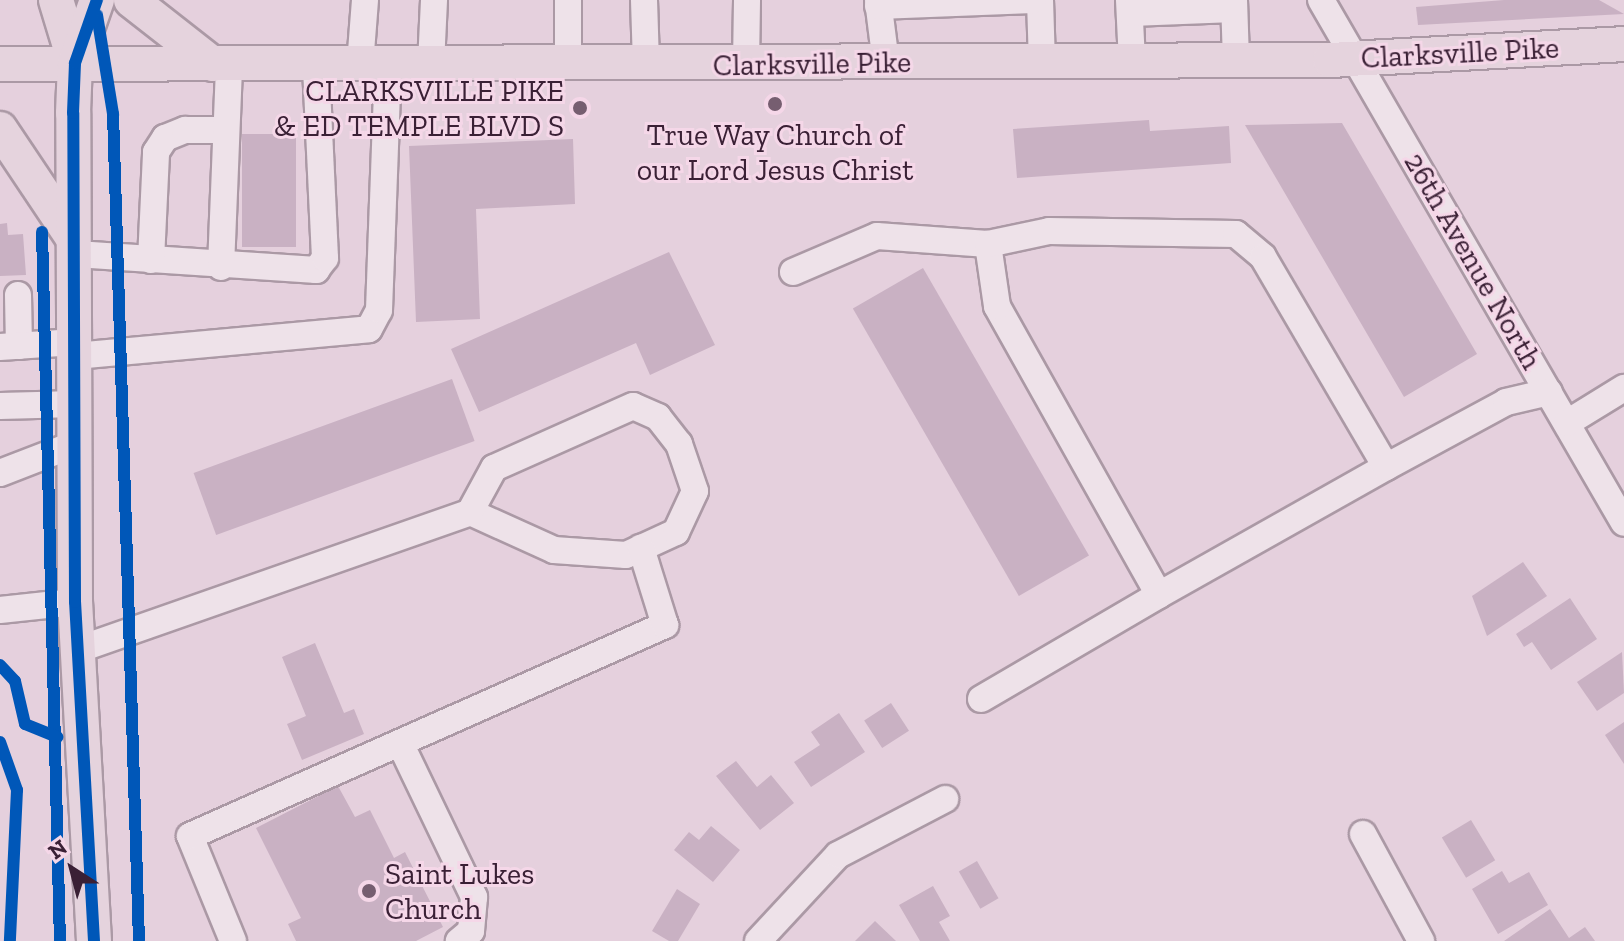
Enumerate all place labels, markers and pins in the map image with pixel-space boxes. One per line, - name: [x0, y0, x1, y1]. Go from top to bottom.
- place label: CLARKSVILLE PIKE & ED TEMPLE BLVD S: [273, 73, 564, 144]
- marker: True Way Church of our Lord Jesus Christ: [766, 95, 784, 113]
- marker: CLARKSVILLE PIKE & ED TEMPLE BLVD S: [571, 99, 589, 117]
- place label: True Way Church of our Lord Jesus Christ: [636, 117, 914, 188]
- place label: Saint Lukes Church: [385, 856, 534, 926]
- marker: Saint Lukes Church: [360, 882, 378, 900]

